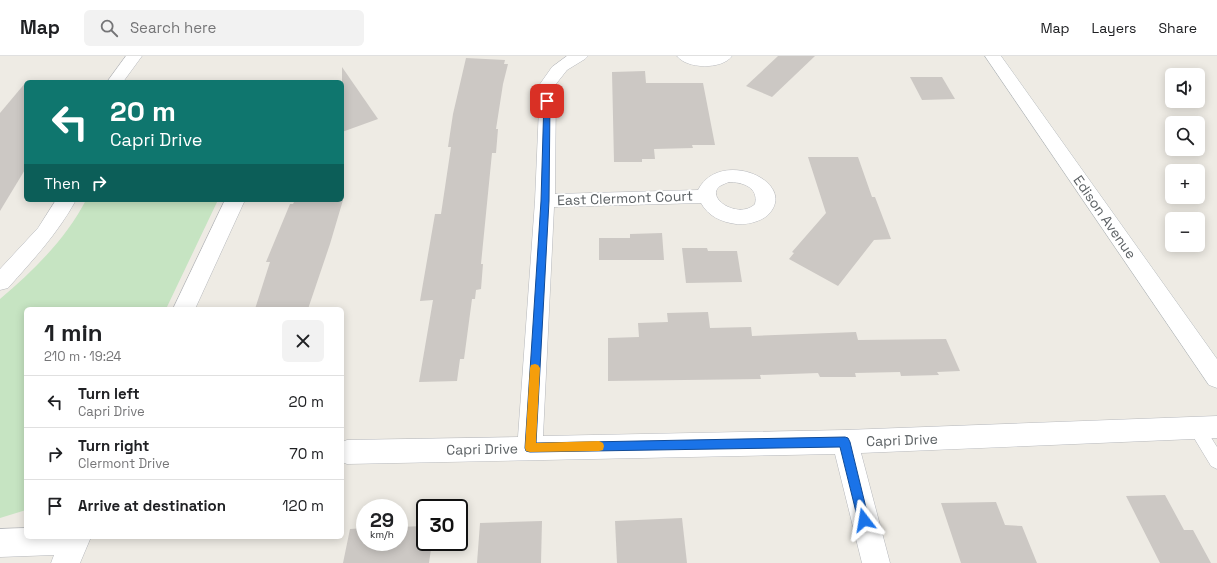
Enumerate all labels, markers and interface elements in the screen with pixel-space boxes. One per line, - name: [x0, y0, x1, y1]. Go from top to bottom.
- search box: [84, 10, 364, 46]
- text: Map: [20, 15, 60, 40]
- icon: search: [98, 17, 120, 39]
- text: Search here: [130, 18, 216, 37]
- text: Map: [1040, 19, 1070, 37]
- text: Layers: [1092, 19, 1136, 37]
- text: Share: [1158, 19, 1197, 37]
- map controls: [1165, 68, 1205, 252]
- button: sound: [1165, 68, 1205, 108]
- pin: [530, 84, 564, 118]
- icon: arrive: [536, 90, 558, 112]
- text: 20 m: [110, 93, 176, 129]
- icon: left: [44, 96, 96, 148]
- button: search: [1165, 116, 1205, 156]
- text: Capri Drive: [110, 128, 202, 151]
- button: +: [1165, 164, 1205, 204]
- icon: right: [88, 172, 110, 194]
- street label: Edison Avenue: [1070, 172, 1140, 262]
- text: Then: [44, 174, 80, 193]
- street label: East Clermont Court: [557, 187, 693, 209]
- button: −: [1165, 212, 1205, 252]
- text: 1 min: [44, 317, 103, 348]
- button: close: [282, 320, 324, 362]
- text: 210 m · 19:24: [44, 348, 122, 365]
- text: Turn left: [78, 384, 140, 403]
- icon: left: [44, 391, 66, 413]
- text: 20 m: [289, 392, 324, 411]
- text: Capri Drive: [78, 403, 145, 420]
- street label: Capri Drive: [866, 430, 938, 450]
- text: Turn right: [78, 436, 149, 455]
- street label: Capri Drive: [446, 439, 518, 459]
- icon: right: [44, 443, 66, 465]
- text: 70 m: [289, 444, 324, 463]
- text: Clermont Drive: [78, 455, 170, 472]
- icon: arrive: [44, 495, 66, 517]
- text: Arrive at destination: [78, 496, 226, 515]
- text: 120 m: [282, 496, 324, 515]
- speed limit sign: 30: [416, 499, 468, 551]
- position arrow: [843, 499, 885, 541]
- text: 29: [370, 507, 394, 533]
- text: km/h: [370, 528, 394, 541]

